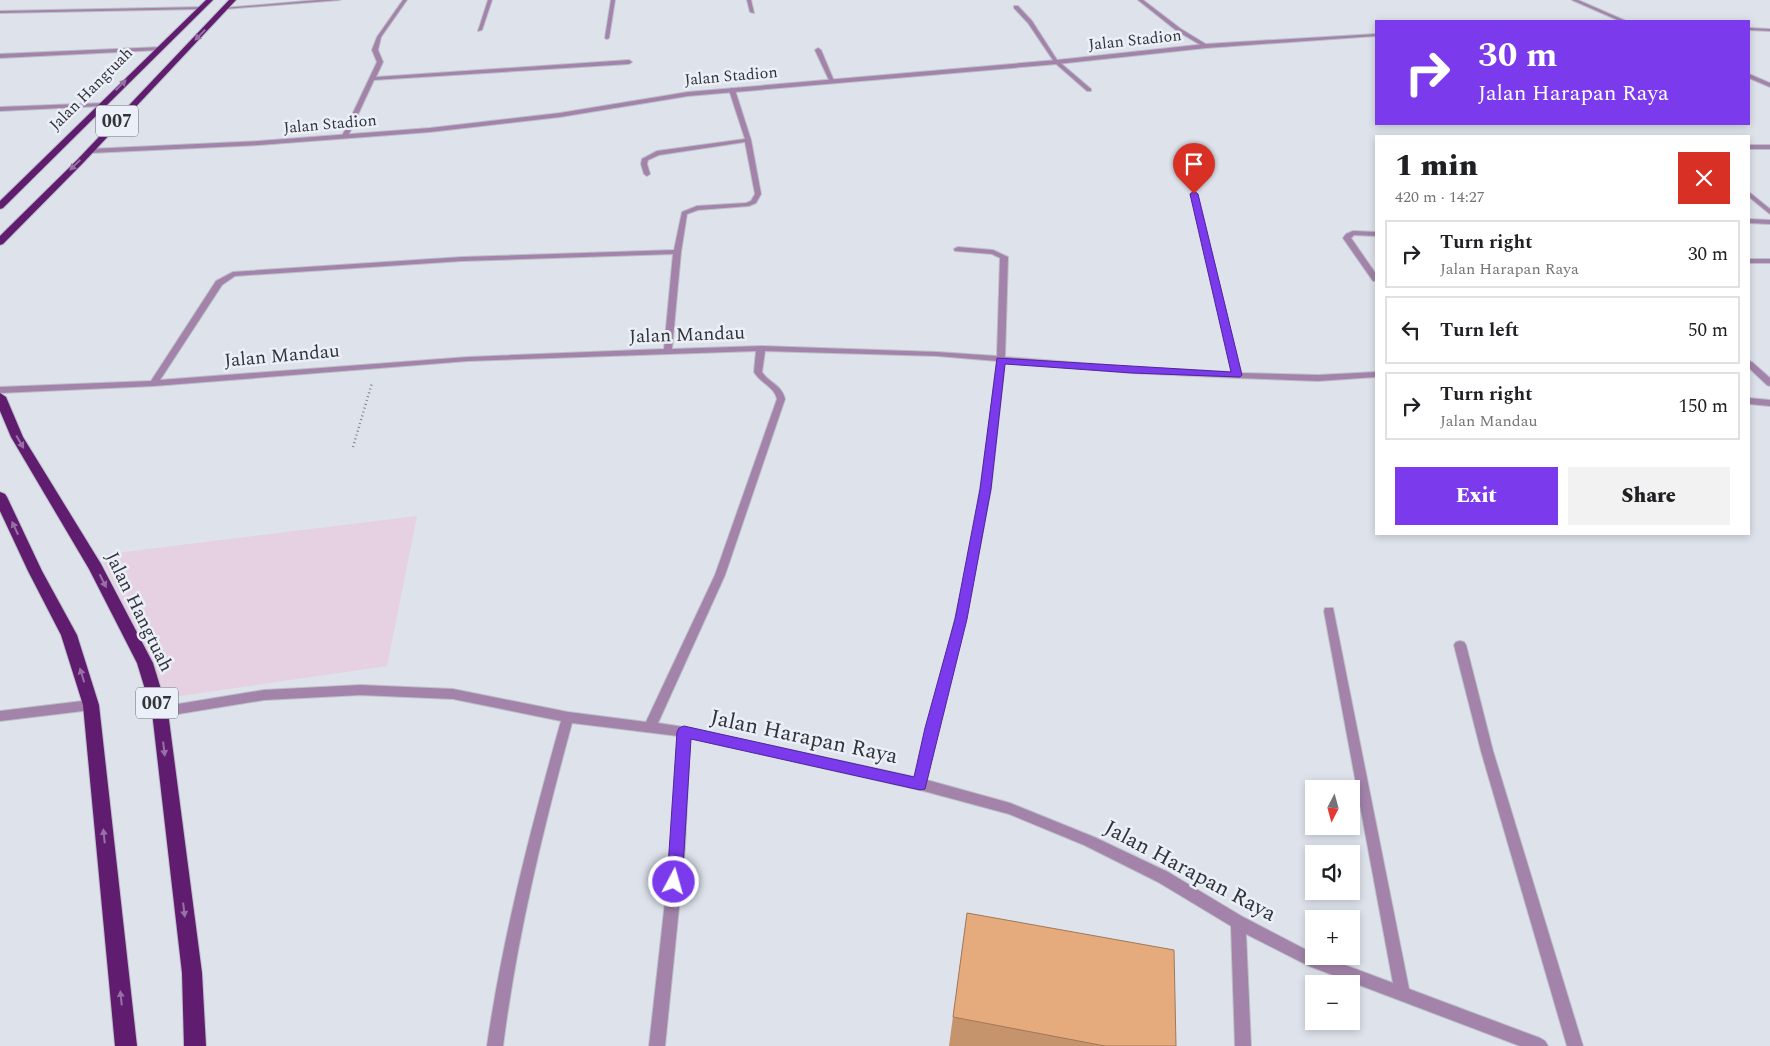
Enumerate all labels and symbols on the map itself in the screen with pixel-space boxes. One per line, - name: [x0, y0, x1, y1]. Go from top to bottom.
- street label: Jalan Stadion: [1087, 23, 1183, 57]
- one-way arrow: [194, 29, 206, 41]
- street label: Jalan Hangtuah: [44, 42, 138, 136]
- street label: Jalan Stadion: [683, 60, 779, 92]
- one-way arrow: [115, 79, 127, 91]
- road number: 007: [96, 105, 138, 136]
- street label: Jalan Stadion: [282, 108, 378, 140]
- pin: [1173, 143, 1215, 194]
- one-way arrow: [69, 159, 81, 171]
- street label: Jalan Mandau: [629, 318, 746, 352]
- street label: Jalan Mandau: [223, 336, 341, 375]
- one-way arrow: [15, 435, 24, 448]
- one-way arrow: [10, 521, 18, 535]
- street label: Jalan Hangtuah: [97, 547, 181, 677]
- one-way arrow: [99, 574, 107, 589]
- one-way arrow: [77, 668, 85, 683]
- road number: 007: [136, 688, 178, 718]
- street label: Jalan Harapan Raya: [707, 701, 901, 773]
- one-way arrow: [160, 741, 168, 757]
- north arrow: [1305, 780, 1360, 835]
- street label: Jalan Harapan Raya: [1098, 812, 1282, 930]
- one-way arrow: [100, 828, 108, 844]
- position arrow: [647, 855, 699, 907]
- one-way arrow: [180, 902, 188, 918]
- one-way arrow: [117, 989, 125, 1005]

